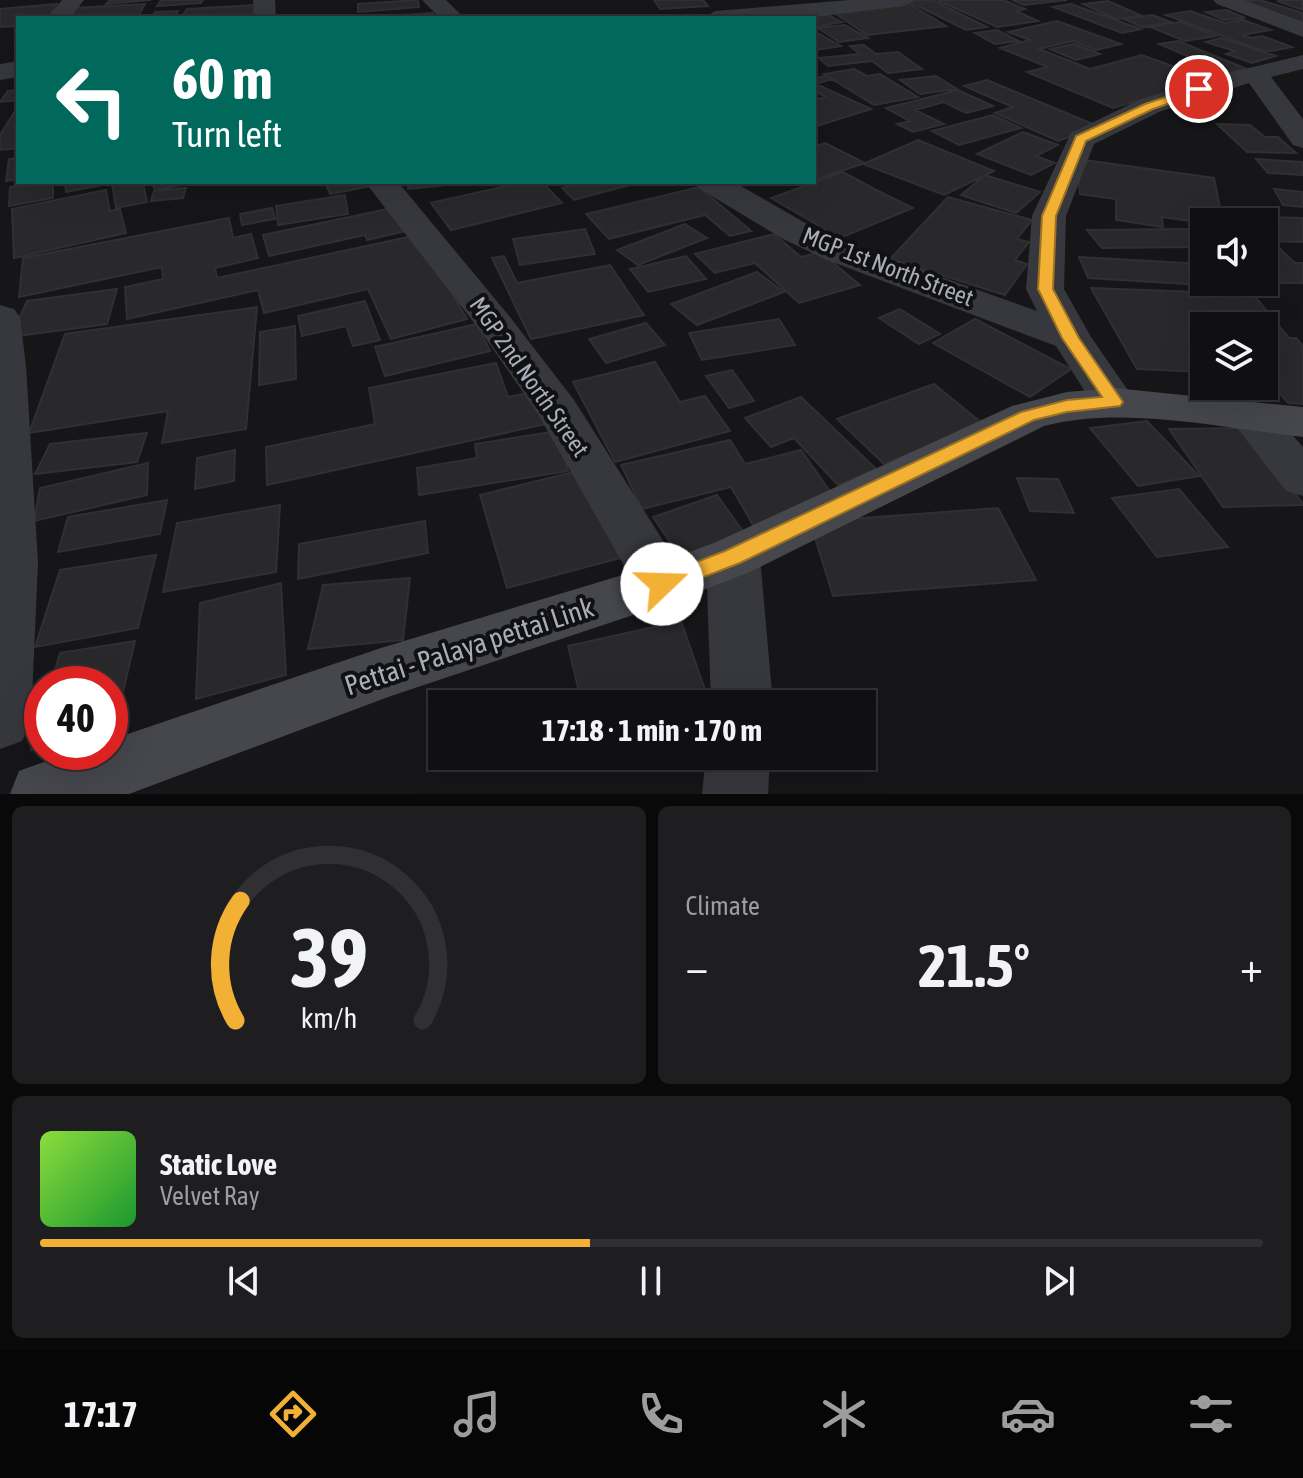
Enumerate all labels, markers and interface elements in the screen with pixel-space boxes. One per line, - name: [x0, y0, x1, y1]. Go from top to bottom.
- text: 60 m: [172, 47, 273, 111]
- icon: left: [40, 48, 144, 152]
- pin: [1165, 55, 1233, 123]
- icon: arrive: [1177, 67, 1221, 111]
- text: Turn left: [172, 113, 282, 155]
- map controls: [1190, 208, 1278, 400]
- button: sound: [1190, 208, 1278, 296]
- street label: MGP 1st North Street: [799, 222, 977, 312]
- street label: MGP 2nd North Street: [464, 292, 594, 462]
- button: layers: [1190, 312, 1278, 400]
- position arrow: [620, 542, 704, 626]
- street label: Pettai - Palaya pettai Link: [341, 591, 597, 701]
- speed limit sign: 40: [24, 666, 128, 770]
- text: 17:18 · 1 min · 170 m: [542, 713, 762, 747]
- text: Climate: [686, 891, 760, 921]
- text: 39: [290, 909, 368, 1005]
- text: 21.5°: [918, 931, 1030, 1000]
- text: −: [686, 941, 708, 991]
- text: +: [1240, 941, 1263, 991]
- text: km/h: [300, 1001, 357, 1034]
- text: Static Love: [160, 1147, 277, 1181]
- text: Velvet Ray: [160, 1181, 260, 1211]
- icon: previous: [222, 1259, 266, 1303]
- icon: pause: [629, 1259, 673, 1303]
- icon: next: [1037, 1259, 1081, 1303]
- icon: directions: [265, 1386, 321, 1442]
- icon: music: [449, 1386, 505, 1442]
- icon: phone: [633, 1386, 689, 1442]
- icon: climate: [816, 1386, 872, 1442]
- icon: car: [1000, 1386, 1056, 1442]
- icon: filters: [1183, 1386, 1239, 1442]
- text: 17:17: [64, 1393, 138, 1435]

